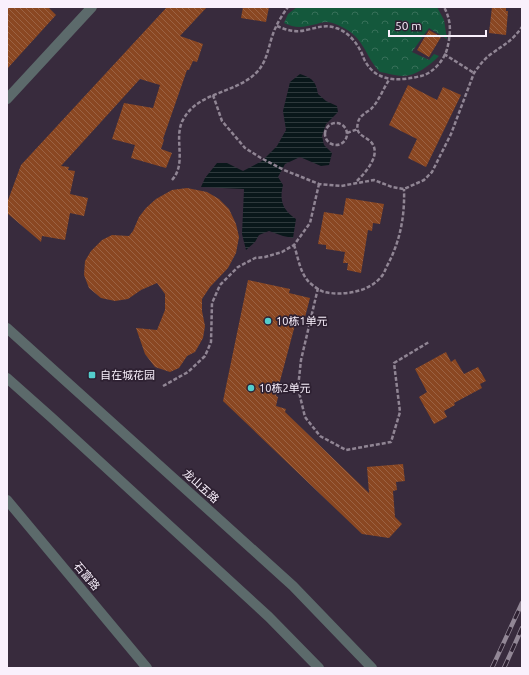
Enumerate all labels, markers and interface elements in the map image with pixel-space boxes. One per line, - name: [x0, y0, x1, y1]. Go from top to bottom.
- scale bar: [389, 12, 486, 38]
- text: 50 m: [395, 19, 422, 32]
- place label: 10栋1单元: [276, 315, 328, 327]
- marker: 10栋1单元: [263, 316, 273, 326]
- place label: 自在城花园: [100, 369, 155, 381]
- marker: 自在城花园: [87, 370, 97, 380]
- place label: 10栋2单元: [259, 382, 311, 394]
- marker: 10栋2单元: [246, 383, 256, 393]
- street label: 龙山五路: [181, 467, 221, 505]
- street label: 石富路: [72, 560, 102, 592]

